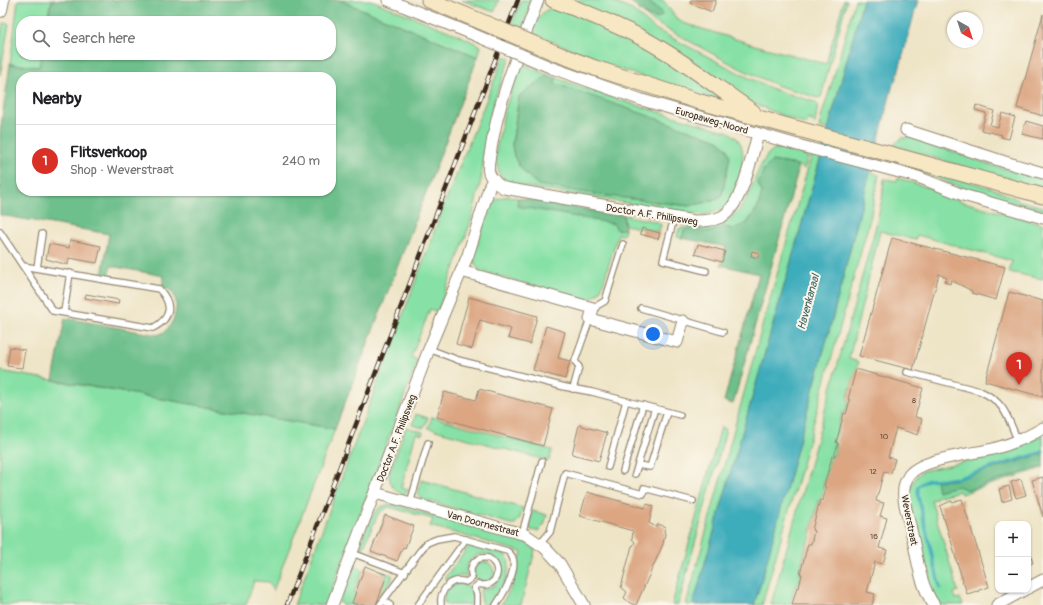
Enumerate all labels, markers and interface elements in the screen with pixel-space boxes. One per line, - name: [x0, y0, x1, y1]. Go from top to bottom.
- north arrow: [947, 12, 983, 48]
- search box: [16, 16, 336, 60]
- icon: search: [30, 27, 52, 49]
- text: Search here: [62, 29, 135, 48]
- text: Nearby: [32, 88, 81, 109]
- street label: Europaweg-Noord: [674, 105, 750, 137]
- text: Flitsverkoop: [70, 143, 147, 162]
- text: 1: [42, 153, 48, 169]
- text: 240 m: [282, 153, 320, 169]
- text: Shop · Weverstraat: [70, 162, 174, 178]
- street label: Doctor A.F. Philipsweg: [605, 202, 699, 228]
- water label: Havenkanaal: [795, 272, 822, 331]
- your location: [643, 324, 663, 344]
- pin: 1: [1006, 352, 1032, 385]
- street label: Doctor A.F. Philipsweg: [375, 393, 419, 484]
- house number: 8: [912, 396, 916, 405]
- house number: 10: [880, 432, 889, 441]
- house number: 12: [869, 467, 877, 476]
- street label: Weverstraat: [898, 494, 920, 548]
- street label: Van Doornestraat: [445, 509, 521, 540]
- map controls: [995, 521, 1031, 593]
- button: +: [995, 521, 1031, 557]
- house number: 16: [870, 532, 878, 541]
- button: −: [995, 557, 1031, 593]

